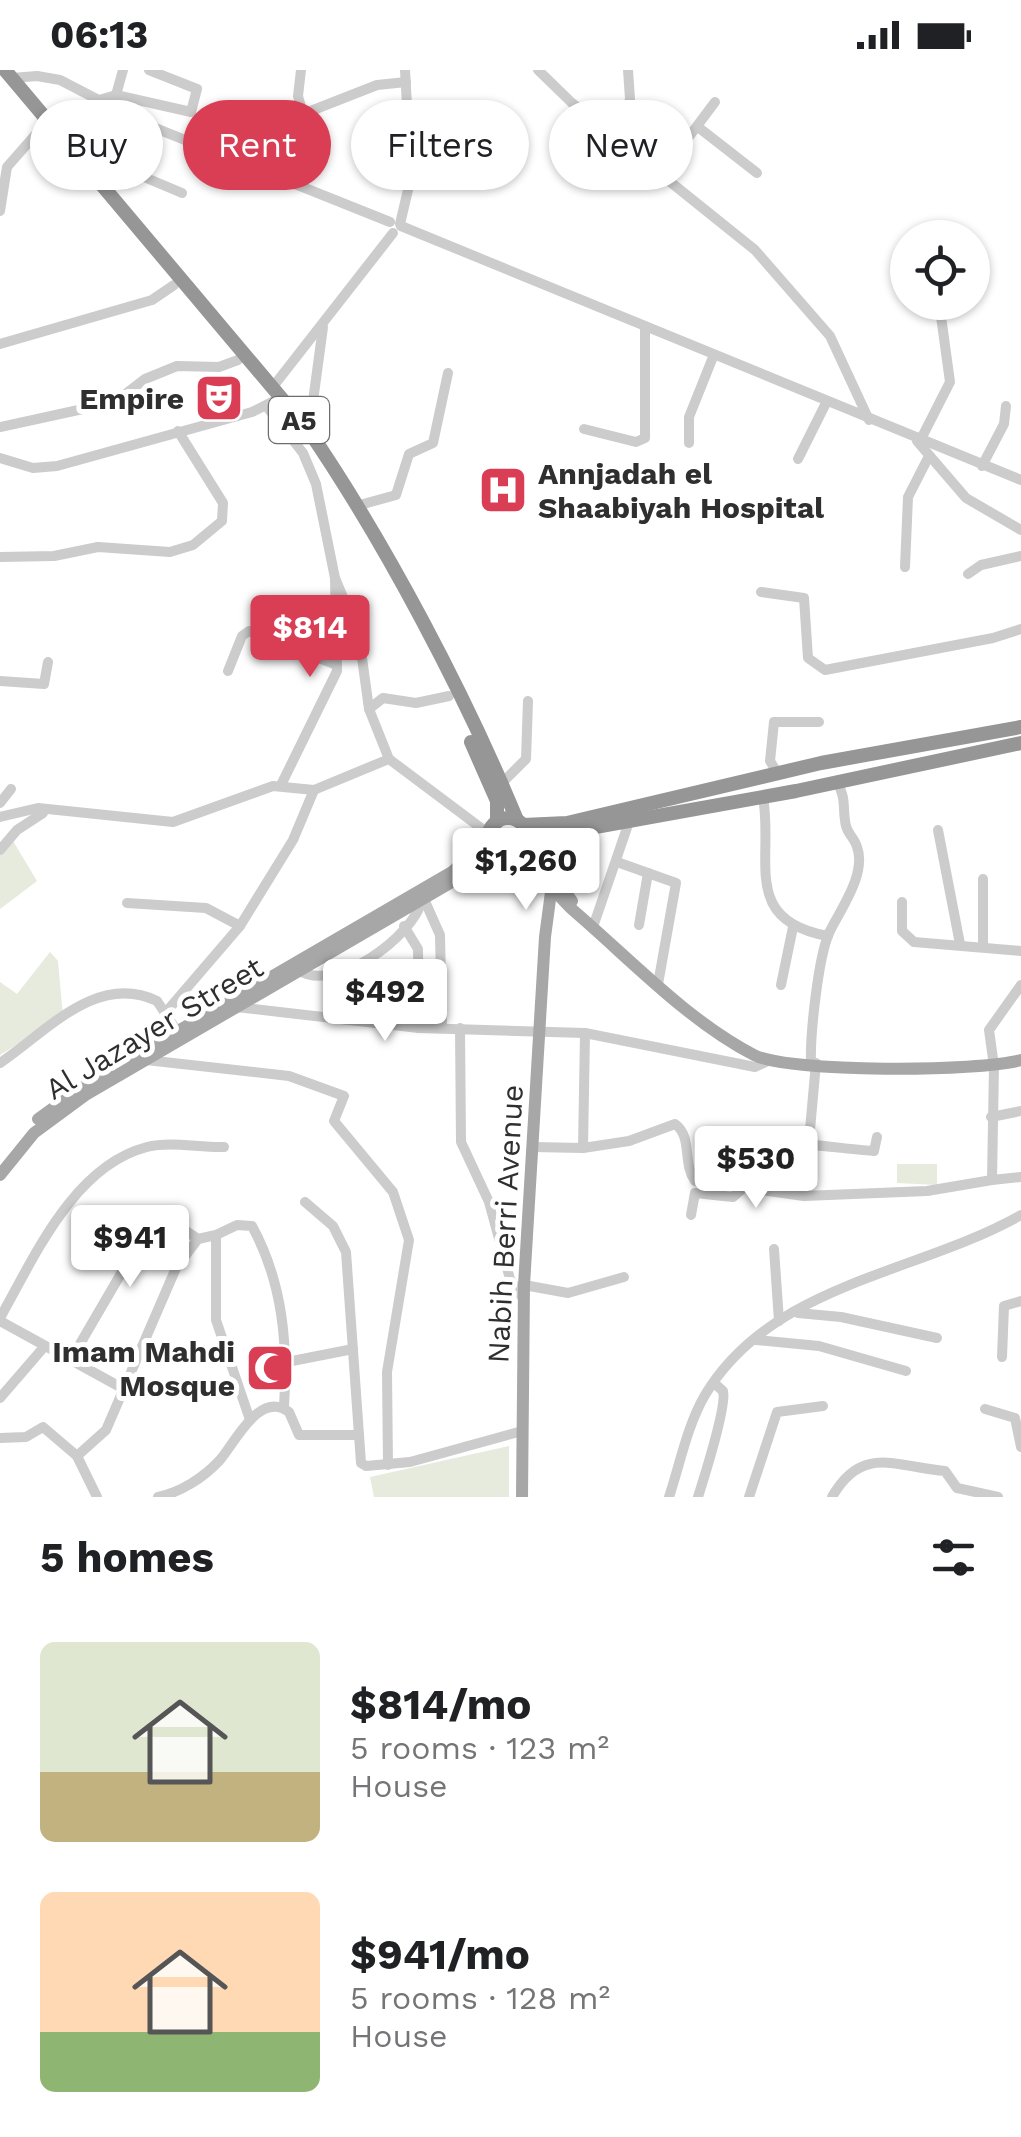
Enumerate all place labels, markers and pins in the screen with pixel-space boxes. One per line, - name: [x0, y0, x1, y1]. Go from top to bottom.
- theatre icon: Empire: [193, 372, 245, 424]
- place label: Empire: [79, 381, 184, 416]
- place label: Annjadah el Shaabiyah Hospital: [538, 456, 824, 525]
- hospital icon: Annjadah el Shaabiyah Hospital: [477, 464, 529, 516]
- pin: $814: [251, 595, 369, 680]
- pin: $1,260: [445, 828, 607, 913]
- pin: $492: [326, 959, 444, 1044]
- pin: $530: [697, 1126, 815, 1211]
- pin: $941: [71, 1205, 189, 1290]
- place label: Imam Mahdi Mosque: [52, 1334, 235, 1403]
- mosque icon: Imam Mahdi Mosque: [244, 1342, 296, 1394]

